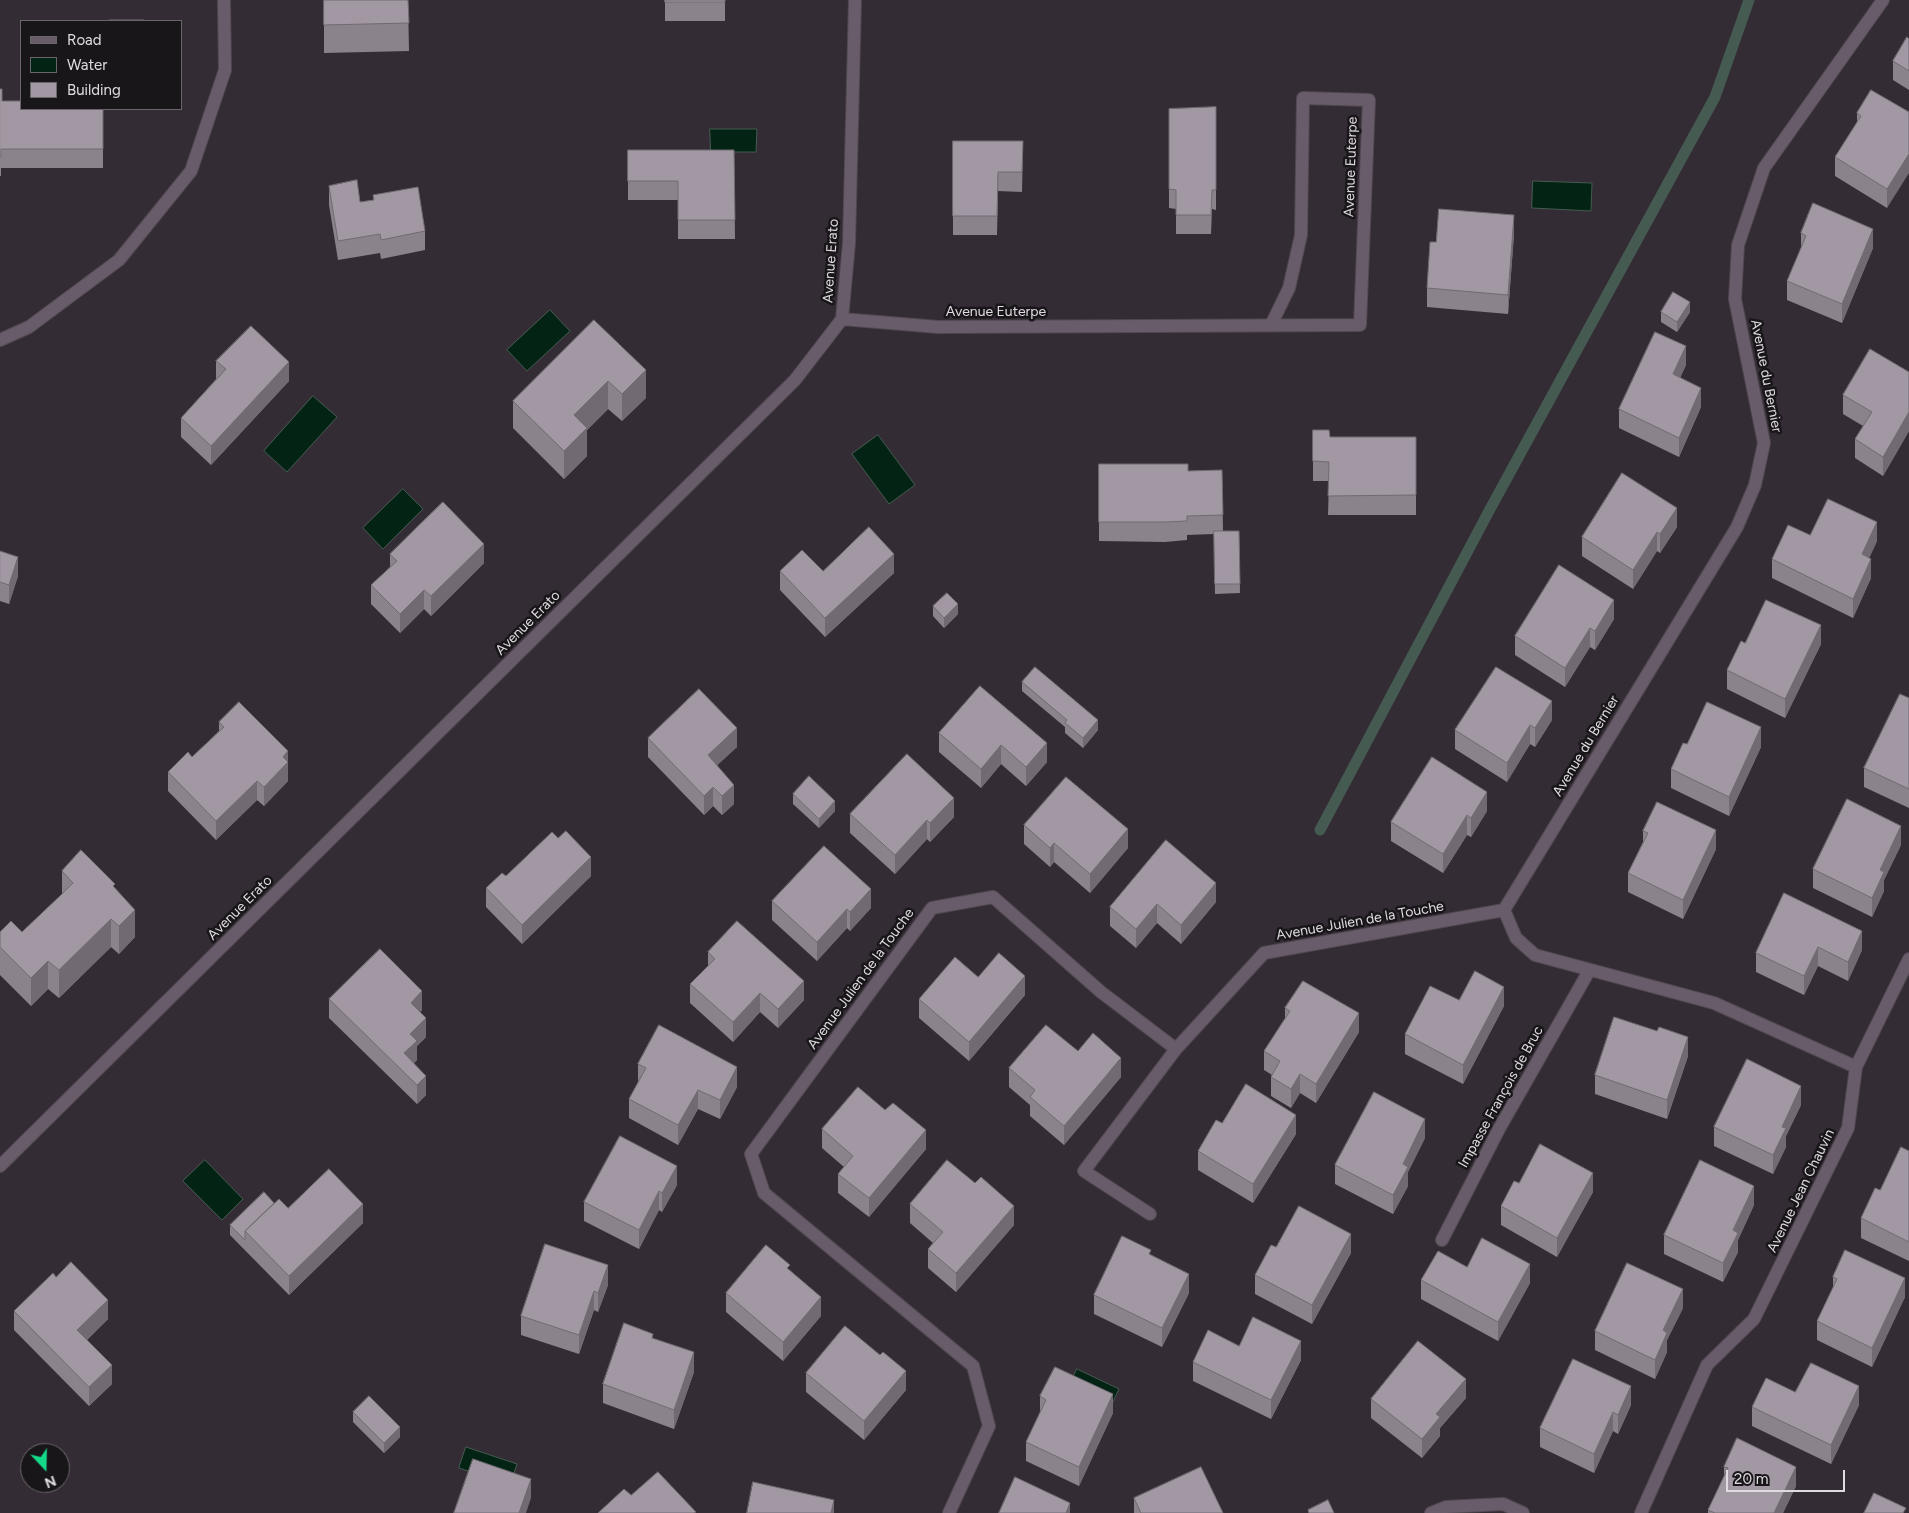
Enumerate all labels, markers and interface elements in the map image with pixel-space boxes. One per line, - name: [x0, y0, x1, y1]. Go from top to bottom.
- legend: [20, 20, 182, 110]
- text: Road: [67, 31, 102, 49]
- text: Water: [67, 56, 107, 74]
- text: Building: [67, 81, 121, 99]
- street label: Avenue Euterpe: [1341, 117, 1361, 217]
- street label: Avenue Erato: [820, 218, 842, 304]
- street label: Avenue Euterpe: [946, 304, 1046, 320]
- street label: Avenue du Bernier: [1747, 318, 1785, 434]
- street label: Avenue Erato: [492, 587, 564, 659]
- street label: Avenue du Bernier: [1549, 693, 1623, 799]
- street label: Avenue Erato: [204, 872, 276, 944]
- street label: Avenue Julien de la Touche: [1275, 898, 1445, 944]
- street label: Avenue Julien de la Touche: [804, 905, 918, 1053]
- street label: Impasse François de Bruc: [1455, 1023, 1547, 1171]
- street label: Avenue Jean Chauvin: [1764, 1127, 1838, 1255]
- north arrow: [20, 1443, 70, 1493]
- scale bar: [1729, 1460, 1848, 1492]
- text: 20 m: [1734, 1470, 1768, 1488]
- text: N: [42, 1472, 58, 1491]

